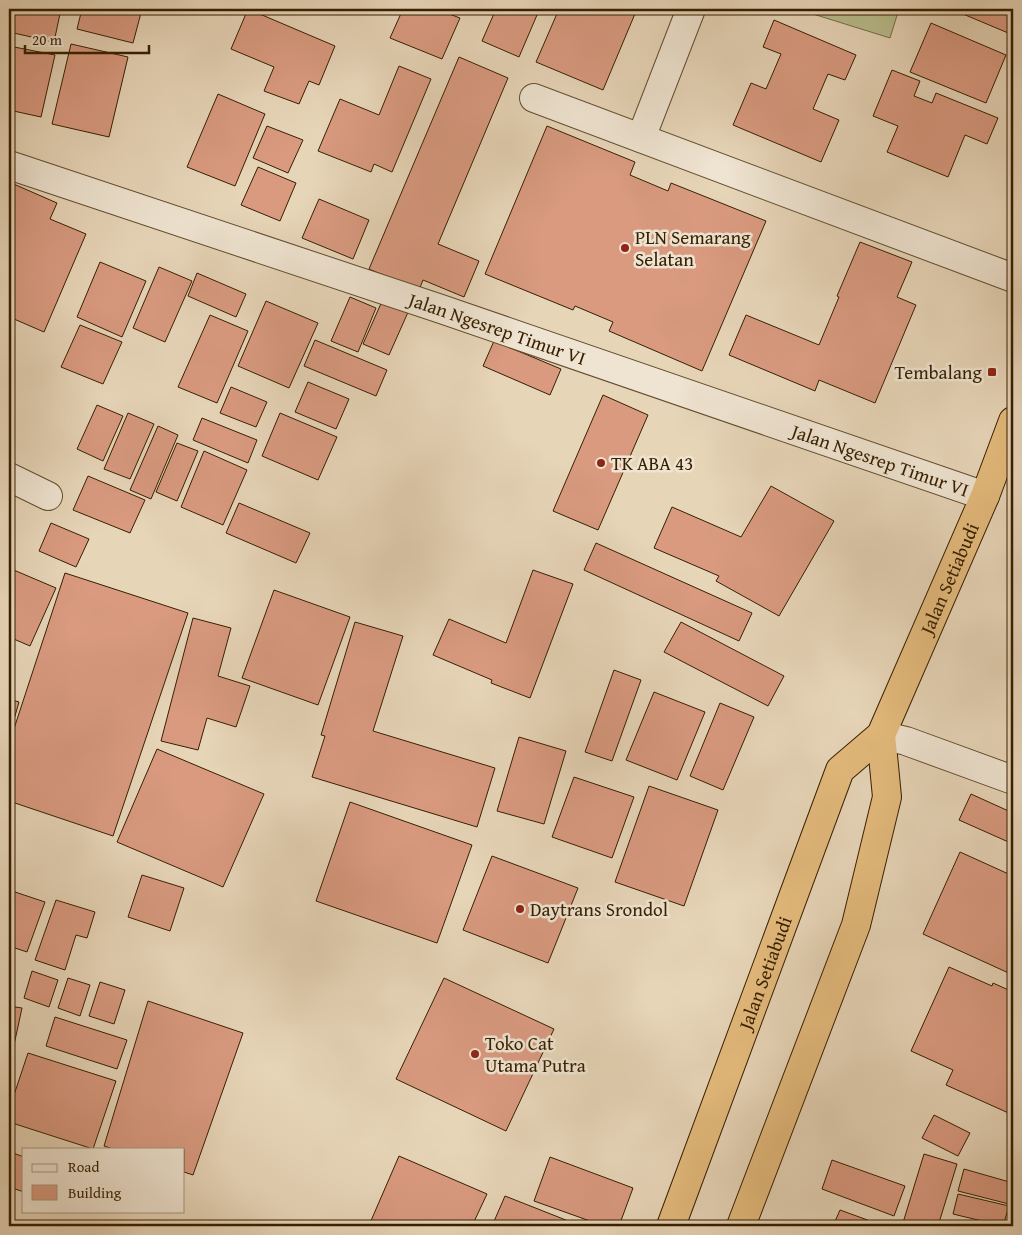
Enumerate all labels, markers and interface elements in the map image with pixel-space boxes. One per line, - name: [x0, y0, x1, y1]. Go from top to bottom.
- scale bar: [25, 22, 149, 54]
- text: 20 m: [32, 29, 63, 50]
- place label: PLN Semarang Selatan: [635, 223, 751, 273]
- marker: PLN Semarang Selatan: [619, 242, 631, 254]
- street label: Jalan Ngesrep Timur VI: [403, 285, 590, 372]
- place label: Tembalang: [894, 358, 983, 386]
- marker: Tembalang: [986, 366, 998, 378]
- street label: Jalan Ngesrep Timur VI: [786, 416, 973, 503]
- place label: TK ABA 43: [611, 449, 693, 477]
- marker: TK ABA 43: [595, 457, 607, 469]
- street label: Jalan Setiabudi: [912, 518, 986, 640]
- place label: Daytrans Srondol: [530, 895, 668, 923]
- marker: Daytrans Srondol: [514, 903, 526, 915]
- street label: Jalan Setiabudi: [730, 912, 799, 1035]
- place label: Toko Cat Utama Putra: [485, 1029, 586, 1079]
- marker: Toko Cat Utama Putra: [469, 1048, 481, 1060]
- legend: [22, 1148, 185, 1212]
- text: Road: [68, 1156, 99, 1177]
- text: Building: [68, 1182, 122, 1203]

